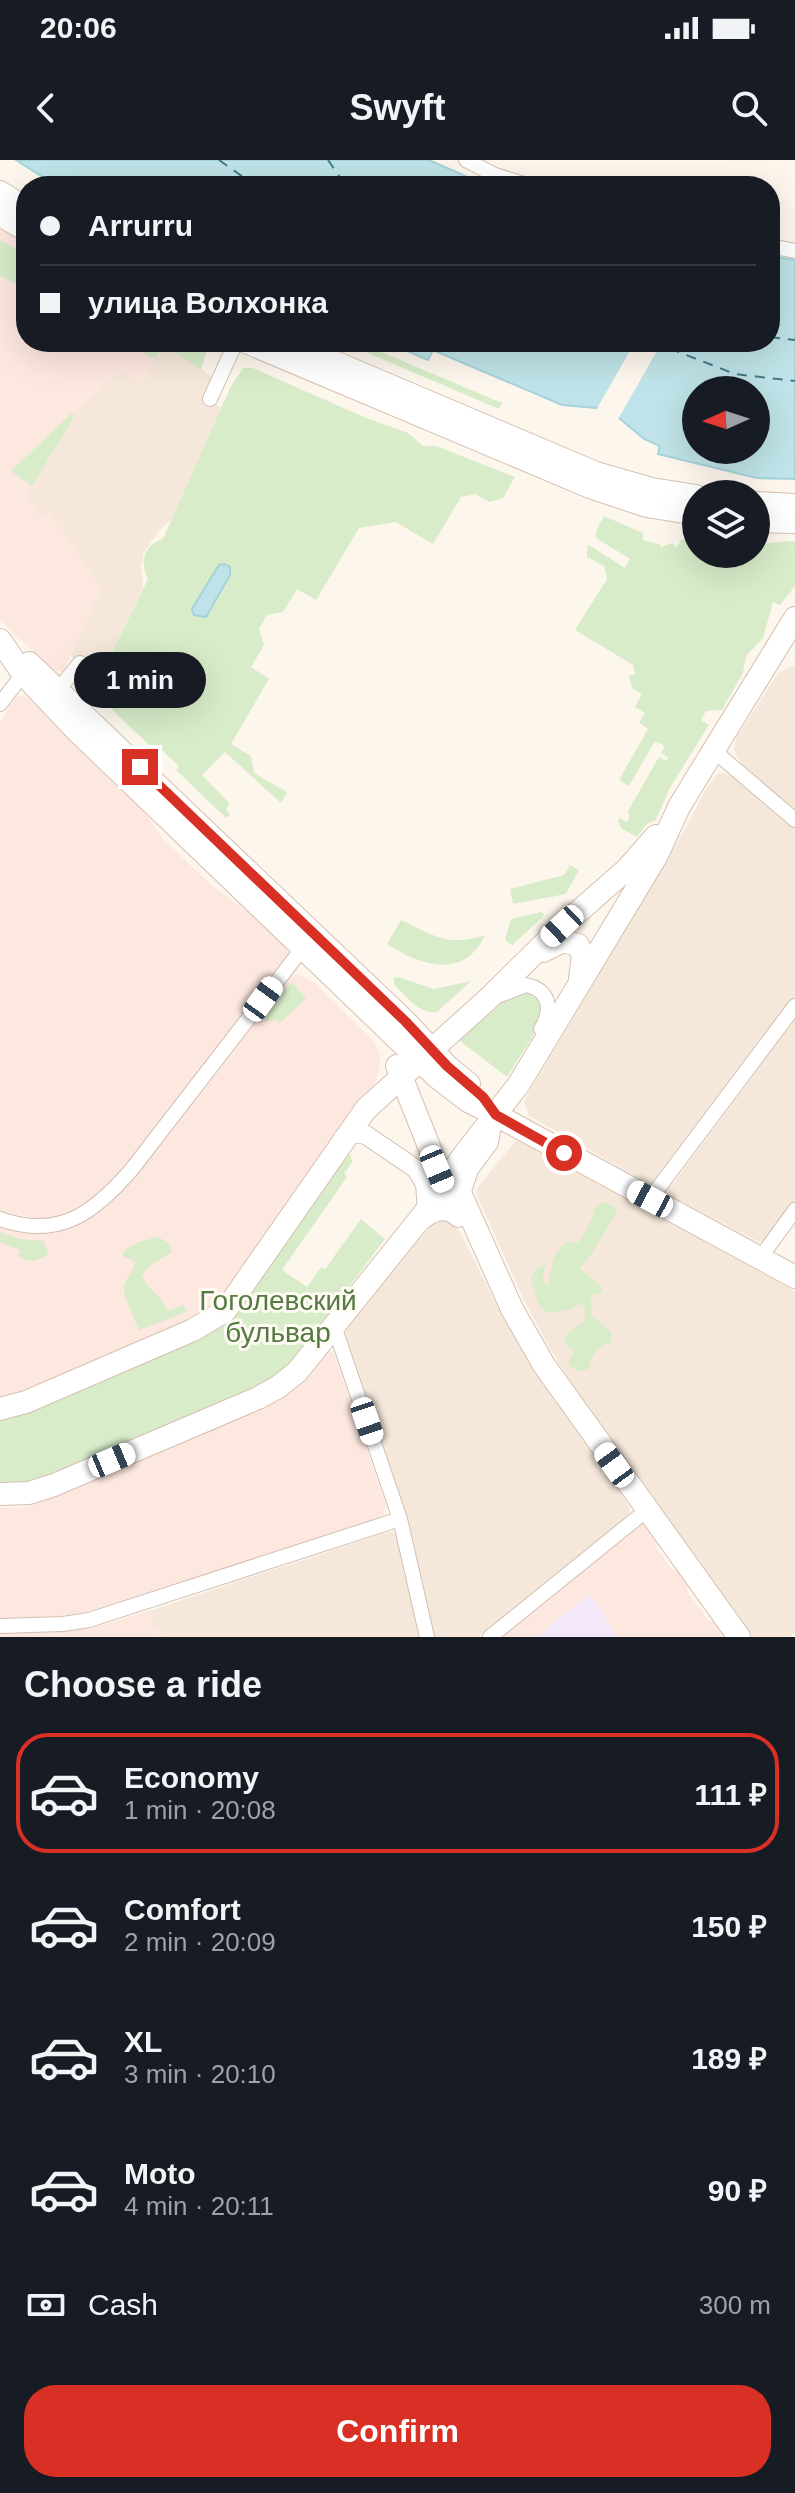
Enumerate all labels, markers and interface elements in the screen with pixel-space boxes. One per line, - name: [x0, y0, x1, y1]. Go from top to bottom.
- text: 20:06: [40, 11, 117, 44]
- icon: back: [24, 86, 68, 130]
- icon: search: [727, 86, 771, 130]
- text: Swyft: [349, 87, 446, 128]
- text: Arrurru: [88, 209, 193, 242]
- text: улица Волхонка: [88, 286, 328, 319]
- north arrow: [682, 376, 770, 464]
- map controls: [682, 376, 770, 568]
- button: layers: [682, 480, 770, 568]
- callout: 1 min: [74, 651, 206, 707]
- text: 1 min: [106, 665, 174, 695]
- route end: [122, 749, 158, 785]
- car: [536, 901, 588, 951]
- car: [239, 973, 287, 1025]
- route start: [546, 1135, 582, 1171]
- car: [417, 1142, 457, 1196]
- car: [623, 1177, 677, 1221]
- park label: Гоголевский бульвар: [199, 1285, 357, 1348]
- car: [348, 1394, 386, 1448]
- car: [590, 1439, 638, 1491]
- car: [85, 1440, 139, 1480]
- text: Choose a ride: [24, 1664, 262, 1705]
- icon: car: [28, 1757, 100, 1829]
- text: Economy: [124, 1761, 259, 1794]
- text: 111 ₽: [694, 1778, 767, 1811]
- text: 1 min · 20:08: [124, 1795, 276, 1825]
- icon: car: [28, 1889, 100, 1961]
- text: Comfort: [124, 1893, 241, 1926]
- text: 150 ₽: [691, 1910, 767, 1943]
- text: 2 min · 20:09: [124, 1927, 276, 1957]
- icon: car: [28, 2021, 100, 2093]
- text: XL: [124, 2025, 162, 2058]
- text: 189 ₽: [691, 2042, 767, 2075]
- text: 3 min · 20:10: [124, 2059, 276, 2089]
- icon: car: [28, 2153, 100, 2225]
- text: Moto: [124, 2157, 196, 2190]
- text: 90 ₽: [708, 2174, 767, 2207]
- text: 4 min · 20:11: [124, 2191, 274, 2221]
- icon: cash: [24, 2283, 68, 2327]
- text: Cash: [88, 2288, 158, 2321]
- text: 300 m: [699, 2290, 771, 2320]
- button: Confirm: [24, 2385, 771, 2477]

